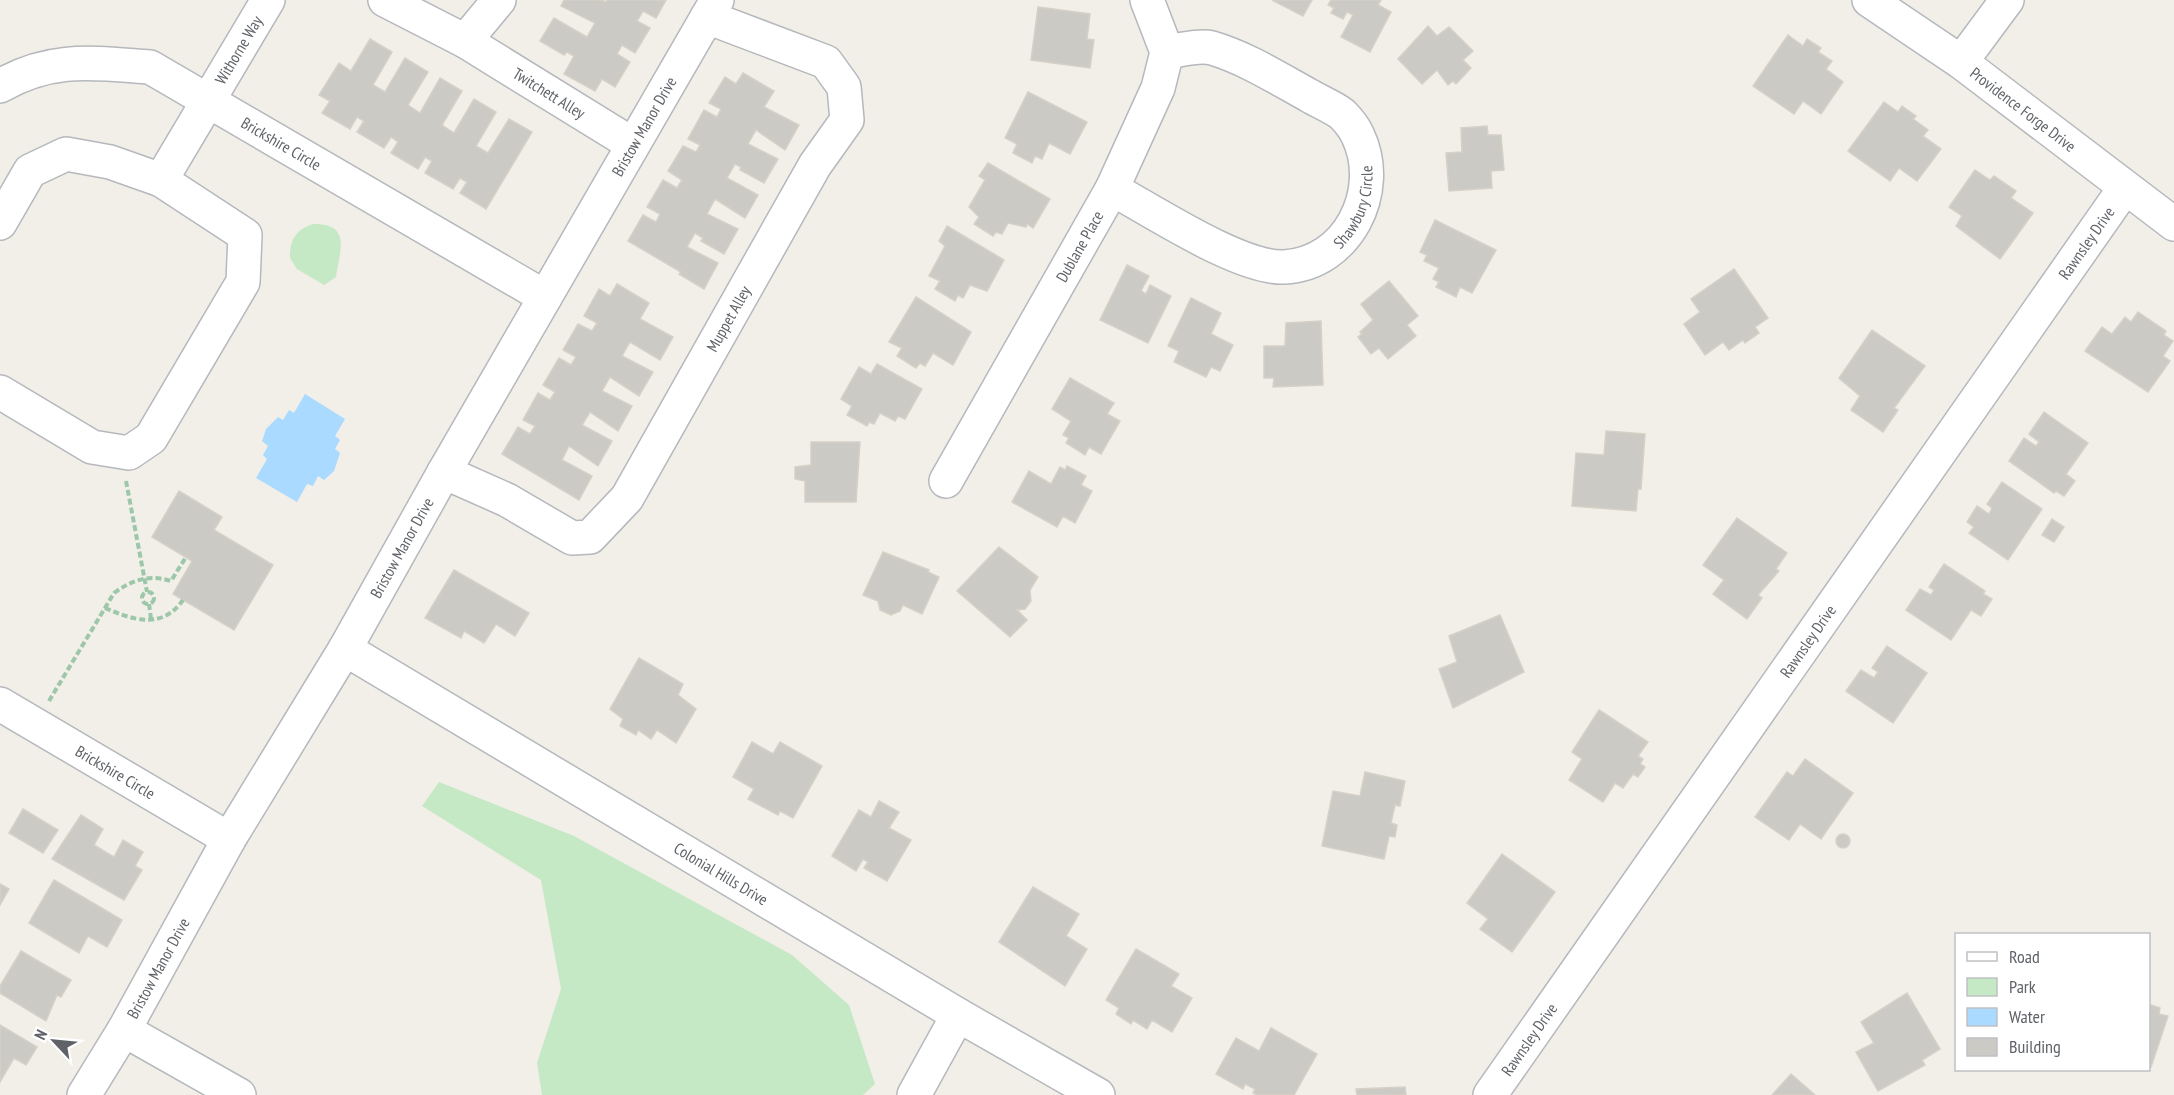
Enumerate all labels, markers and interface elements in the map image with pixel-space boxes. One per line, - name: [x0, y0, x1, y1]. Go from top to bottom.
- street label: Withorne Way: [210, 12, 266, 88]
- street label: Twitchett Alley: [509, 63, 589, 123]
- street label: Providence Forge Drive: [1966, 63, 2080, 156]
- street label: Bristow Manor Drive: [607, 73, 681, 180]
- street label: Brickshire Circle: [238, 112, 325, 174]
- street label: Shawbury Circle: [1329, 165, 1377, 252]
- street label: Rawnsley Drive: [2054, 203, 2119, 283]
- street label: Dublane Place: [1051, 207, 1108, 286]
- street label: Muppet Alley: [702, 282, 755, 355]
- street label: Bristow Manor Drive: [366, 494, 438, 601]
- street label: Rawnsley Drive: [1775, 601, 1840, 681]
- street label: Brickshire Circle: [72, 741, 159, 803]
- street label: Colonial Hills Drive: [670, 838, 772, 909]
- street label: Bristow Manor Drive: [122, 914, 194, 1022]
- legend: [1955, 933, 2150, 1071]
- text: Road: [2009, 945, 2040, 968]
- text: Park: [2009, 975, 2036, 998]
- street label: Rawnsley Drive: [1497, 999, 1561, 1079]
- text: Water: [2009, 1005, 2045, 1028]
- north arrow: [24, 1011, 84, 1071]
- text: N: [30, 1026, 51, 1043]
- text: Building: [2009, 1035, 2061, 1058]

